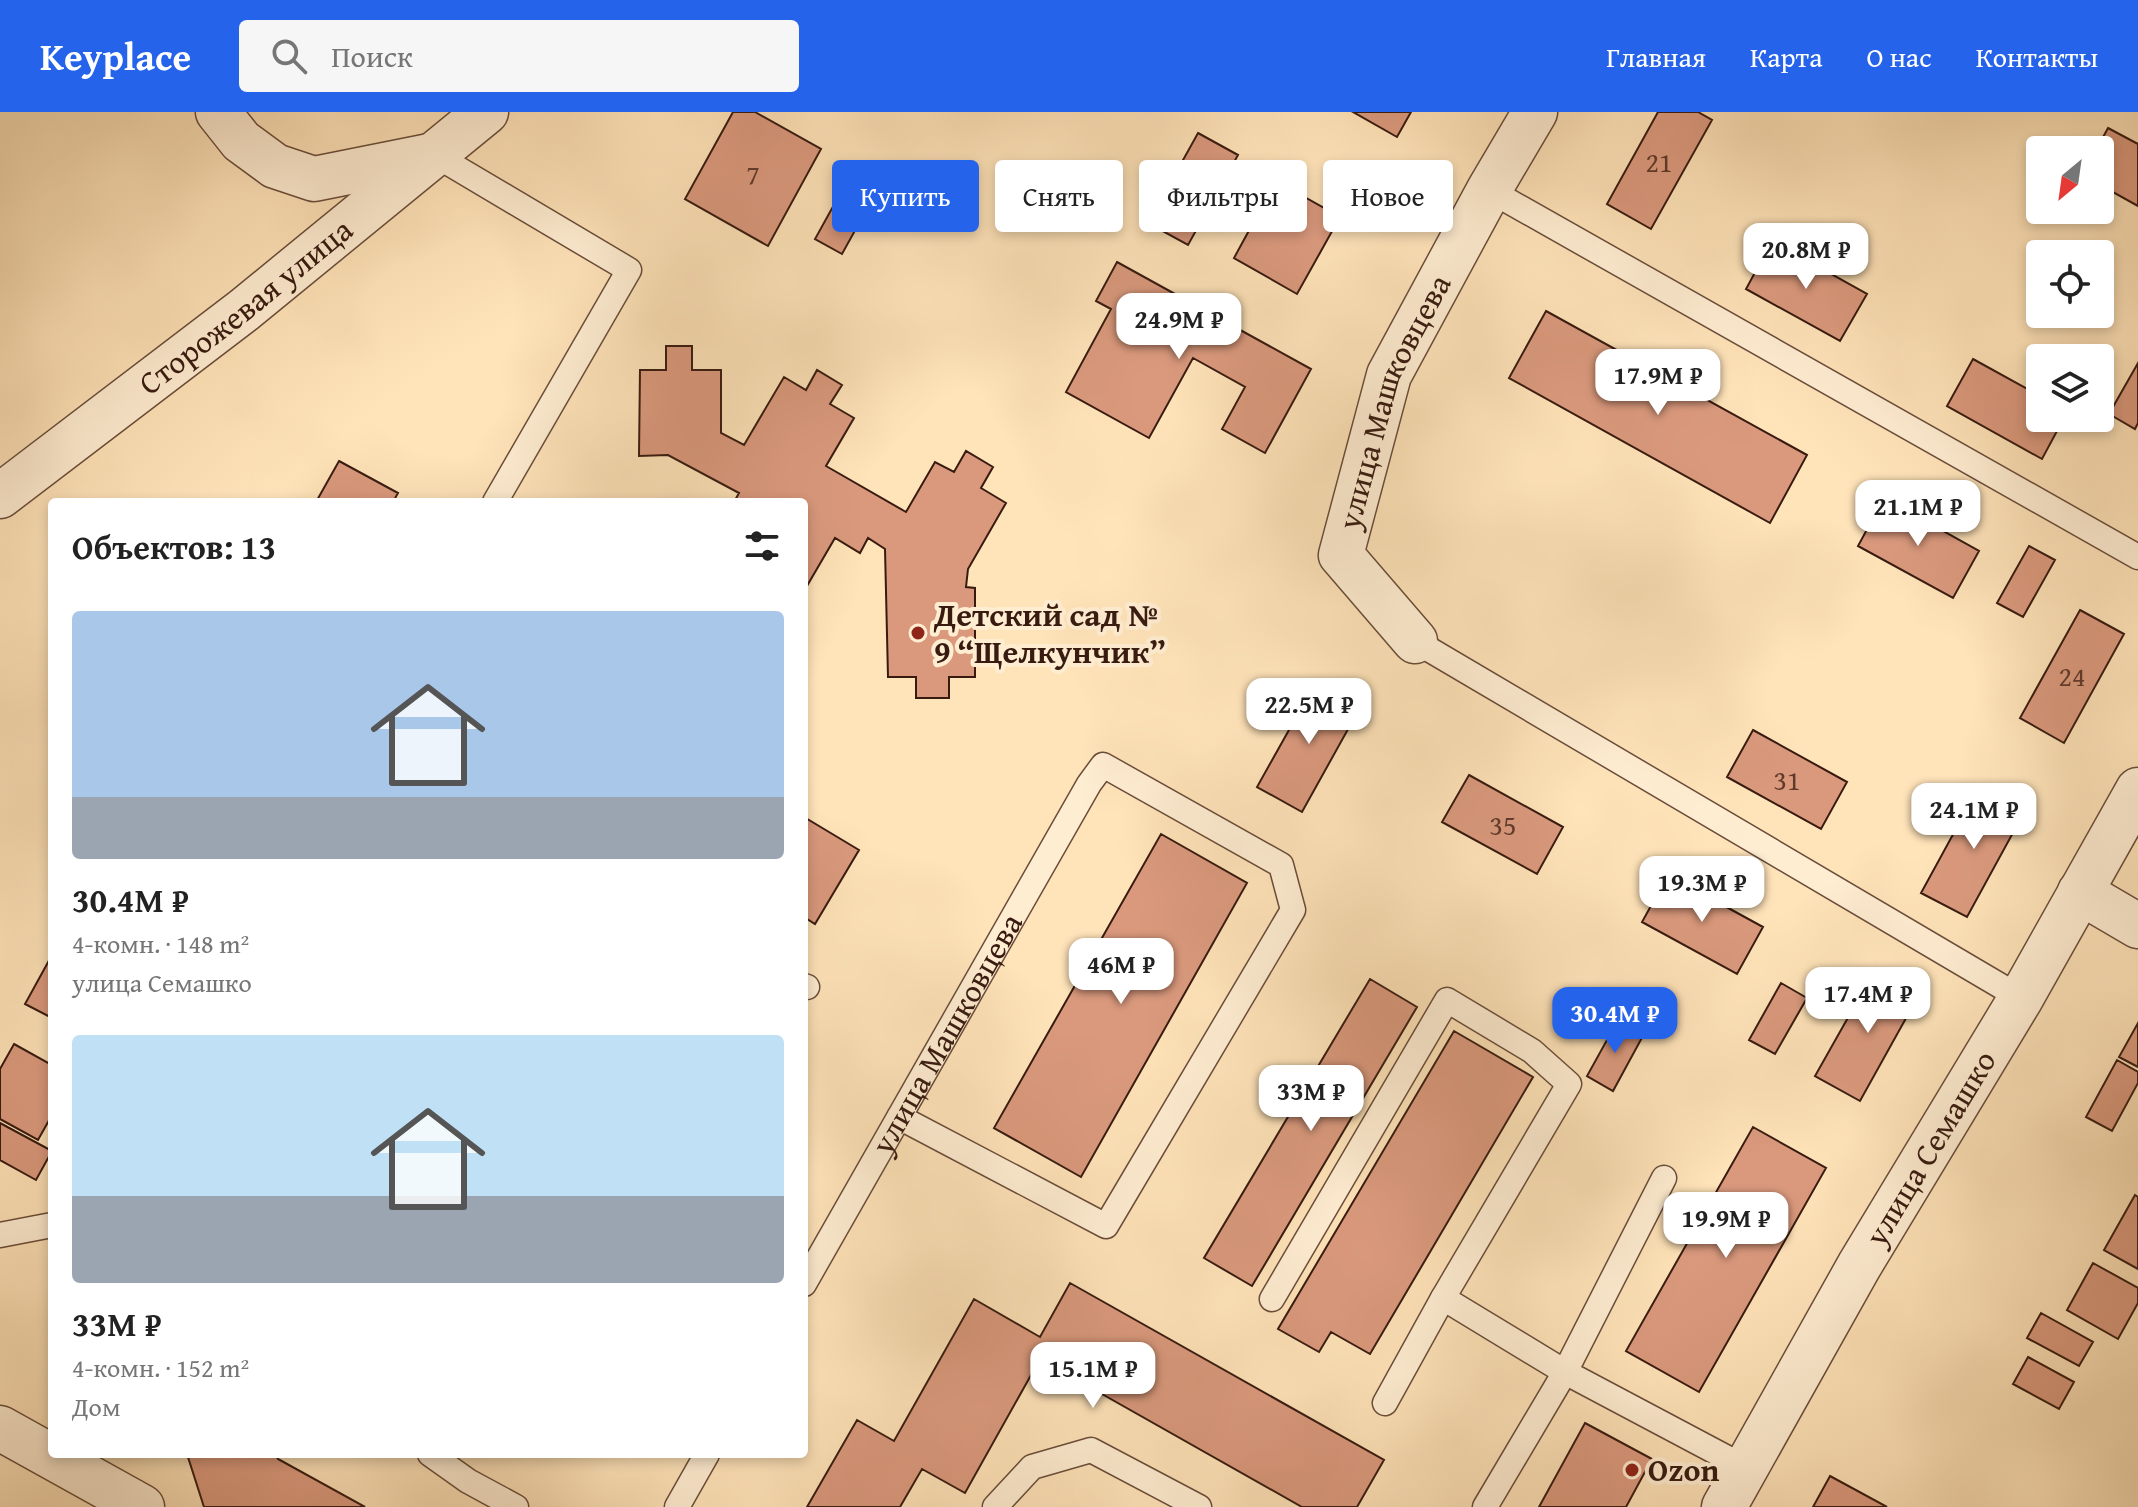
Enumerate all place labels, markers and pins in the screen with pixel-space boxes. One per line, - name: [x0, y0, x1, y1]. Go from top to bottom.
- pin: 20.8M ₽: [1732, 223, 1880, 291]
- pin: 24.9M ₽: [1105, 293, 1253, 361]
- pin: 17.9M ₽: [1584, 349, 1732, 417]
- pin: 21.1M ₽: [1844, 480, 1992, 548]
- place label: Детский сад № 9 “Щелкунчик”: [933, 591, 1166, 675]
- marker: Детский сад № 9 “Щелкунчик”: [909, 624, 927, 642]
- pin: 22.5M ₽: [1235, 678, 1383, 746]
- pin: 24.1M ₽: [1900, 783, 2048, 851]
- pin: 19.3M ₽: [1628, 856, 1776, 924]
- pin: 46M ₽: [1065, 938, 1177, 1006]
- pin: 17.4M ₽: [1794, 967, 1942, 1035]
- pin: 30.4M ₽: [1541, 987, 1689, 1055]
- pin: 33M ₽: [1255, 1065, 1367, 1133]
- pin: 19.9M ₽: [1652, 1192, 1800, 1260]
- pin: 15.1M ₽: [1019, 1342, 1167, 1410]
- place label: Ozon: [1648, 1446, 1719, 1493]
- marker: Ozon: [1623, 1461, 1641, 1479]

